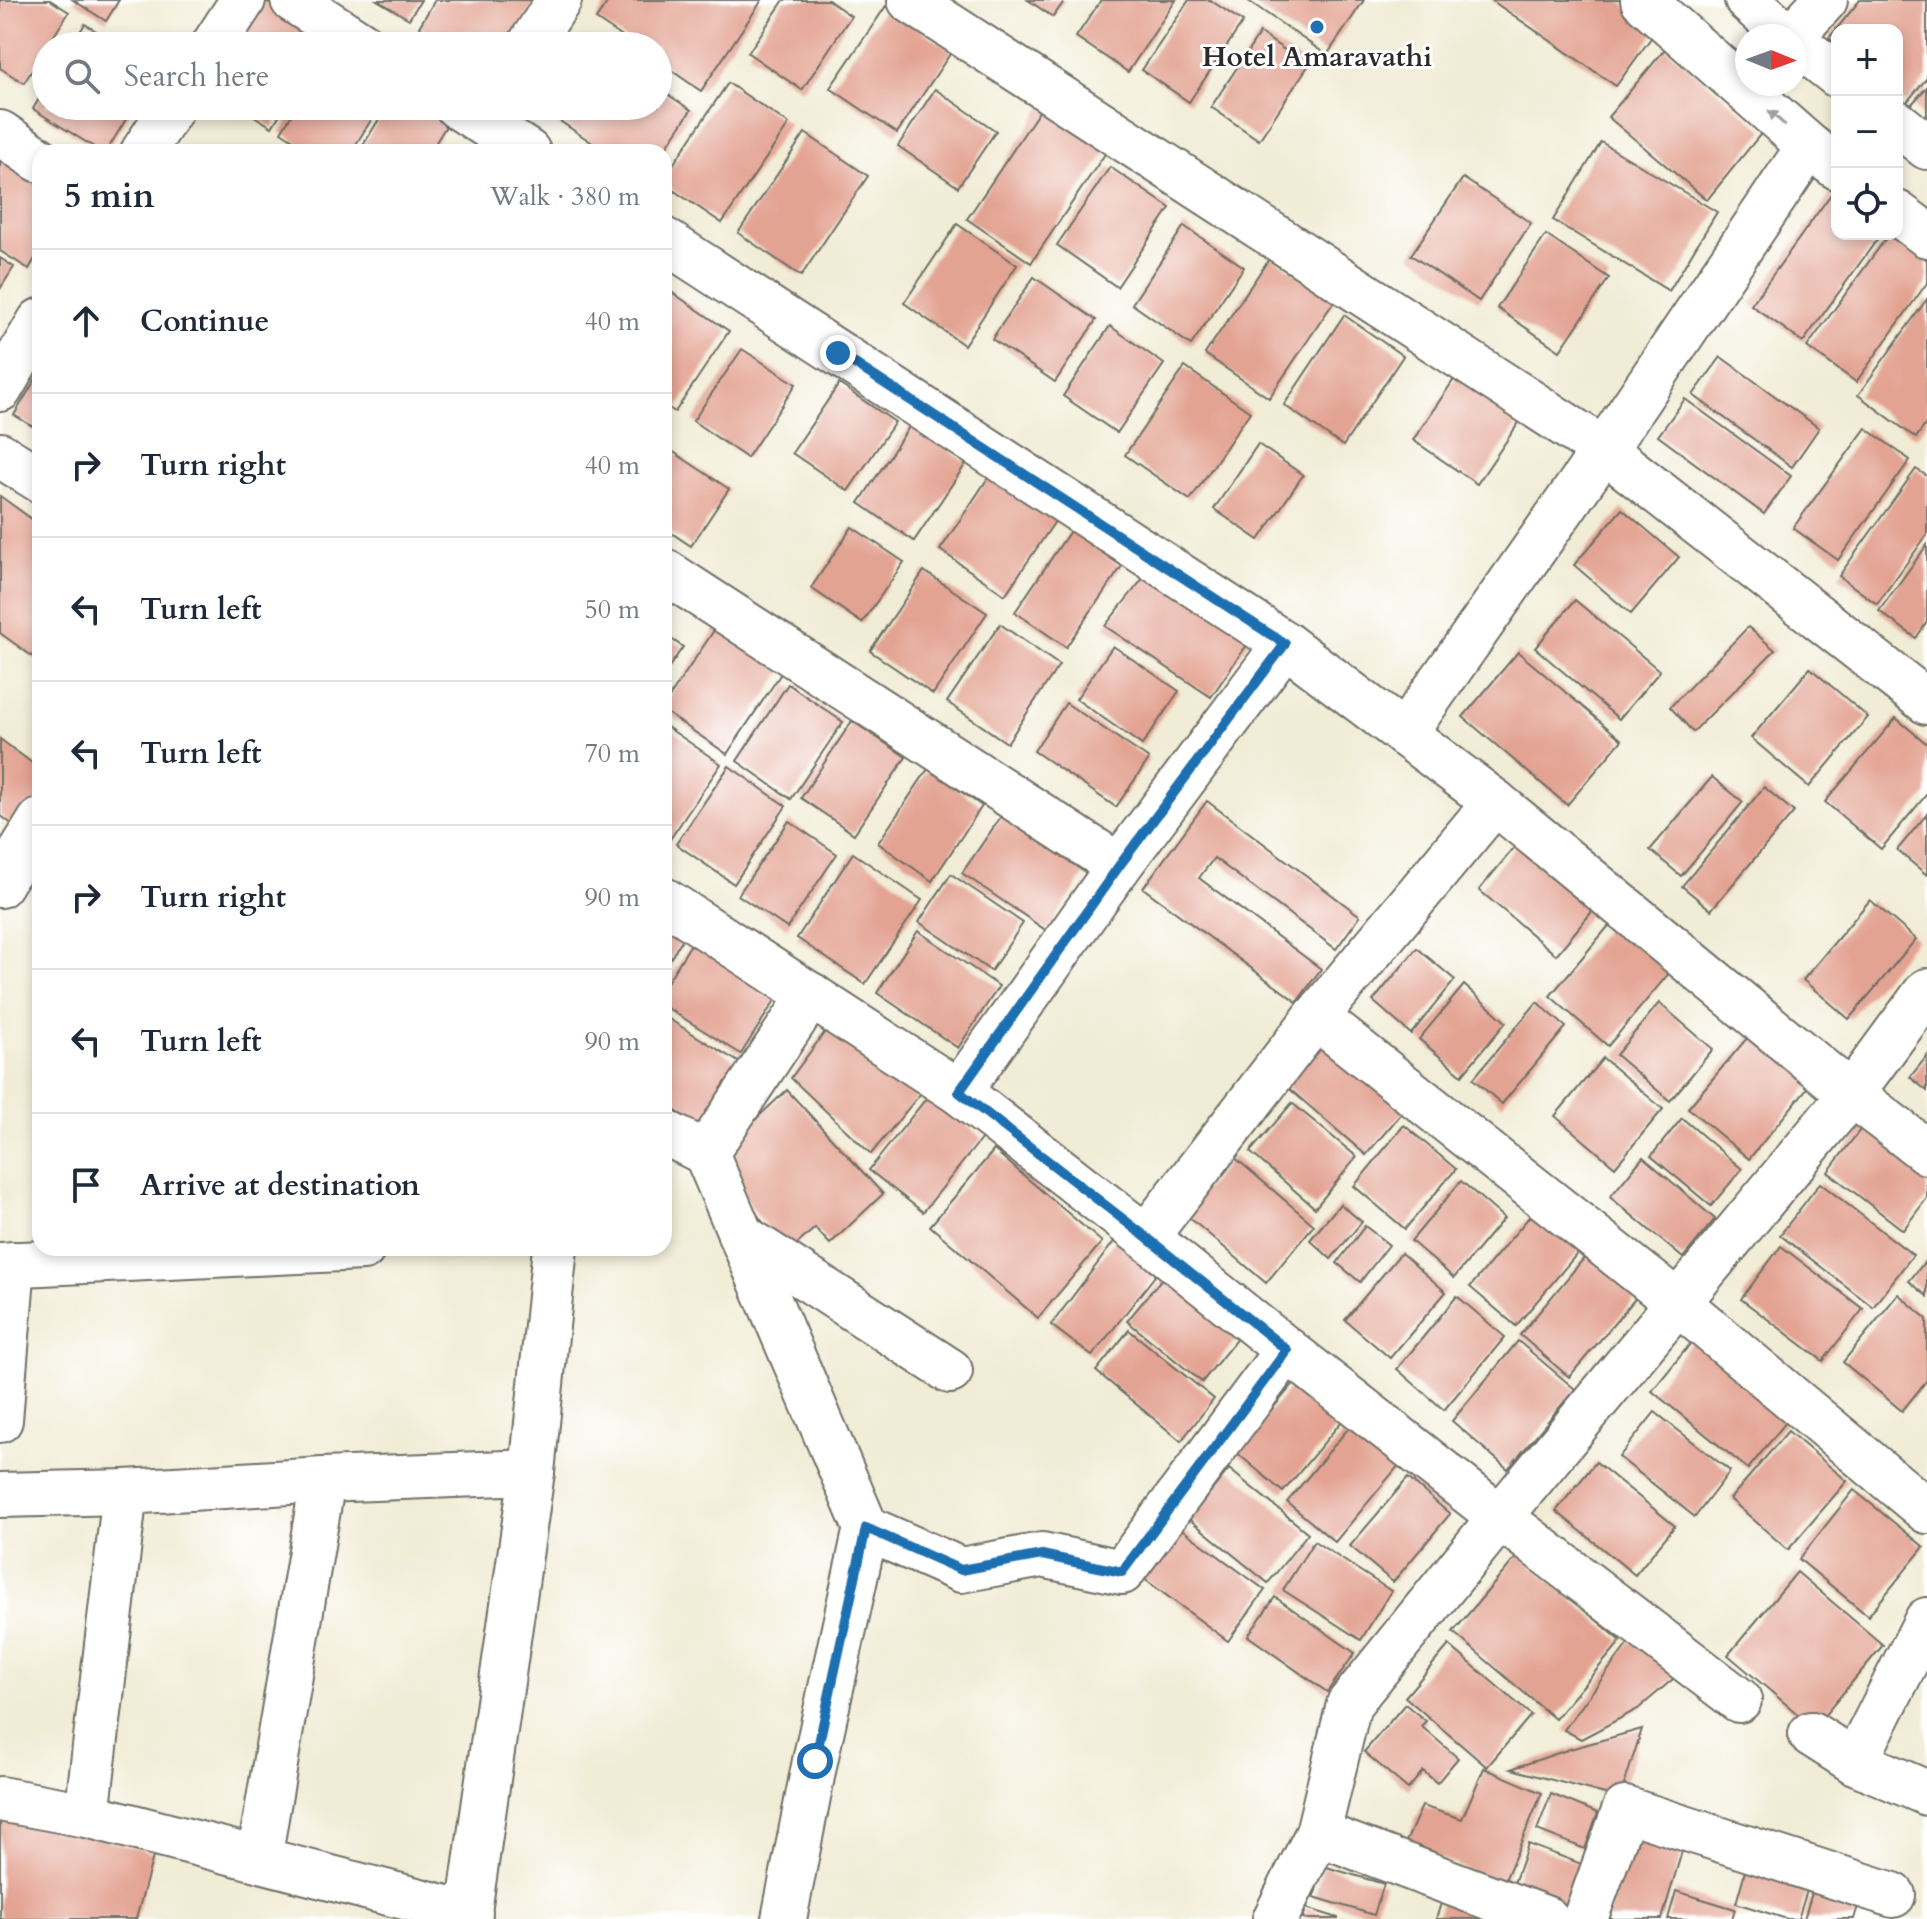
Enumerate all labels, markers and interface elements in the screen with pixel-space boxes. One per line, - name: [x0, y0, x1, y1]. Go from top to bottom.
- marker: Hotel Amaravathi: [1308, 18, 1326, 36]
- north arrow: [1735, 24, 1807, 96]
- map controls: [1831, 24, 1903, 240]
- button: +: [1831, 24, 1903, 96]
- search box: [32, 32, 672, 120]
- place label: Hotel Amaravathi: [1202, 38, 1432, 76]
- icon: search: [60, 54, 104, 98]
- text: Search here: [124, 56, 269, 97]
- button: −: [1831, 96, 1903, 168]
- one-way arrow: [1767, 109, 1786, 127]
- button: locate: [1831, 168, 1903, 240]
- text: 5 min: [64, 173, 155, 219]
- text: Walk · 380 m: [490, 179, 640, 214]
- icon: ahead: [64, 299, 108, 343]
- text: Continue: [140, 301, 269, 342]
- text: 40 m: [584, 304, 640, 339]
- route end: [820, 335, 856, 371]
- icon: right: [64, 443, 108, 487]
- text: Turn right: [140, 445, 286, 486]
- text: 40 m: [584, 448, 640, 483]
- icon: left: [64, 587, 108, 631]
- text: Turn left: [140, 589, 262, 630]
- text: 50 m: [584, 592, 640, 627]
- icon: left: [64, 731, 108, 775]
- text: Turn left: [140, 733, 262, 774]
- text: 70 m: [584, 736, 640, 771]
- icon: right: [64, 875, 108, 919]
- text: Turn right: [140, 877, 286, 918]
- text: 90 m: [584, 880, 640, 915]
- icon: left: [64, 1019, 108, 1063]
- text: Turn left: [140, 1021, 262, 1062]
- text: 90 m: [584, 1024, 640, 1059]
- icon: arrive: [64, 1163, 108, 1207]
- text: Arrive at destination: [140, 1165, 420, 1206]
- route start: [797, 1743, 833, 1779]

